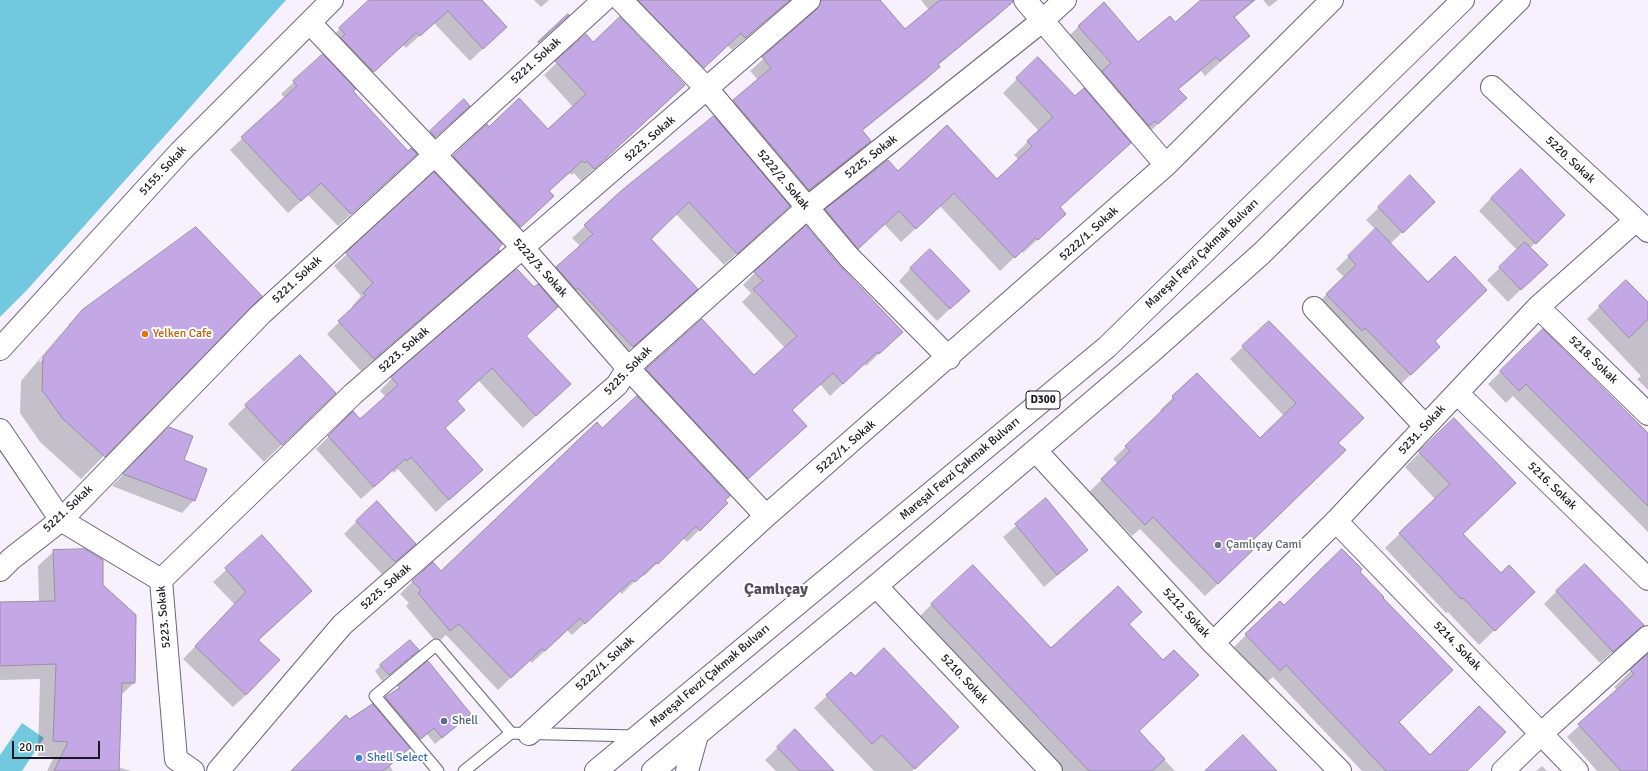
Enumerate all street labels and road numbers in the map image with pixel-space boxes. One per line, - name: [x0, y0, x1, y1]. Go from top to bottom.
- street label: 5221. Sokak: [508, 35, 564, 87]
- street label: 5223. Sokak: [622, 113, 678, 165]
- street label: 5225. Sokak: [842, 132, 900, 182]
- street label: 5220. Sokak: [1542, 133, 1598, 187]
- street label: 5155. Sokak: [136, 143, 190, 199]
- street label: 5222/2. Sokak: [754, 147, 812, 213]
- street label: Mareşal Fevzi Çakmak Bulvarı: [1142, 196, 1262, 312]
- street label: 5222/1. Sokak: [1057, 204, 1121, 264]
- street label: 5222/3. Sokak: [510, 236, 570, 300]
- street label: 5221. Sokak: [269, 253, 325, 307]
- street label: 5223. Sokak: [376, 324, 432, 376]
- street label: 5218. Sokak: [1565, 333, 1621, 387]
- street label: 5225. Sokak: [601, 343, 655, 399]
- road number: D300: [1026, 391, 1060, 409]
- street label: 5231. Sokak: [1395, 402, 1449, 458]
- street label: Mareşal Fevzi Çakmak Bulvarı: [897, 415, 1023, 523]
- street label: 5222/1. Sokak: [813, 417, 879, 477]
- street label: 5216. Sokak: [1524, 459, 1580, 513]
- street label: 5221. Sokak: [40, 482, 96, 536]
- street label: 5225. Sokak: [358, 561, 414, 613]
- street label: 5223. Sokak: [154, 585, 174, 649]
- street label: 5212. Sokak: [1159, 585, 1213, 641]
- street label: 5214. Sokak: [1430, 618, 1484, 674]
- street label: Mareşal Fevzi Çakmak Bulvarı: [647, 622, 773, 730]
- street label: 5222/1. Sokak: [573, 634, 637, 694]
- street label: 5210. Sokak: [937, 651, 991, 707]

